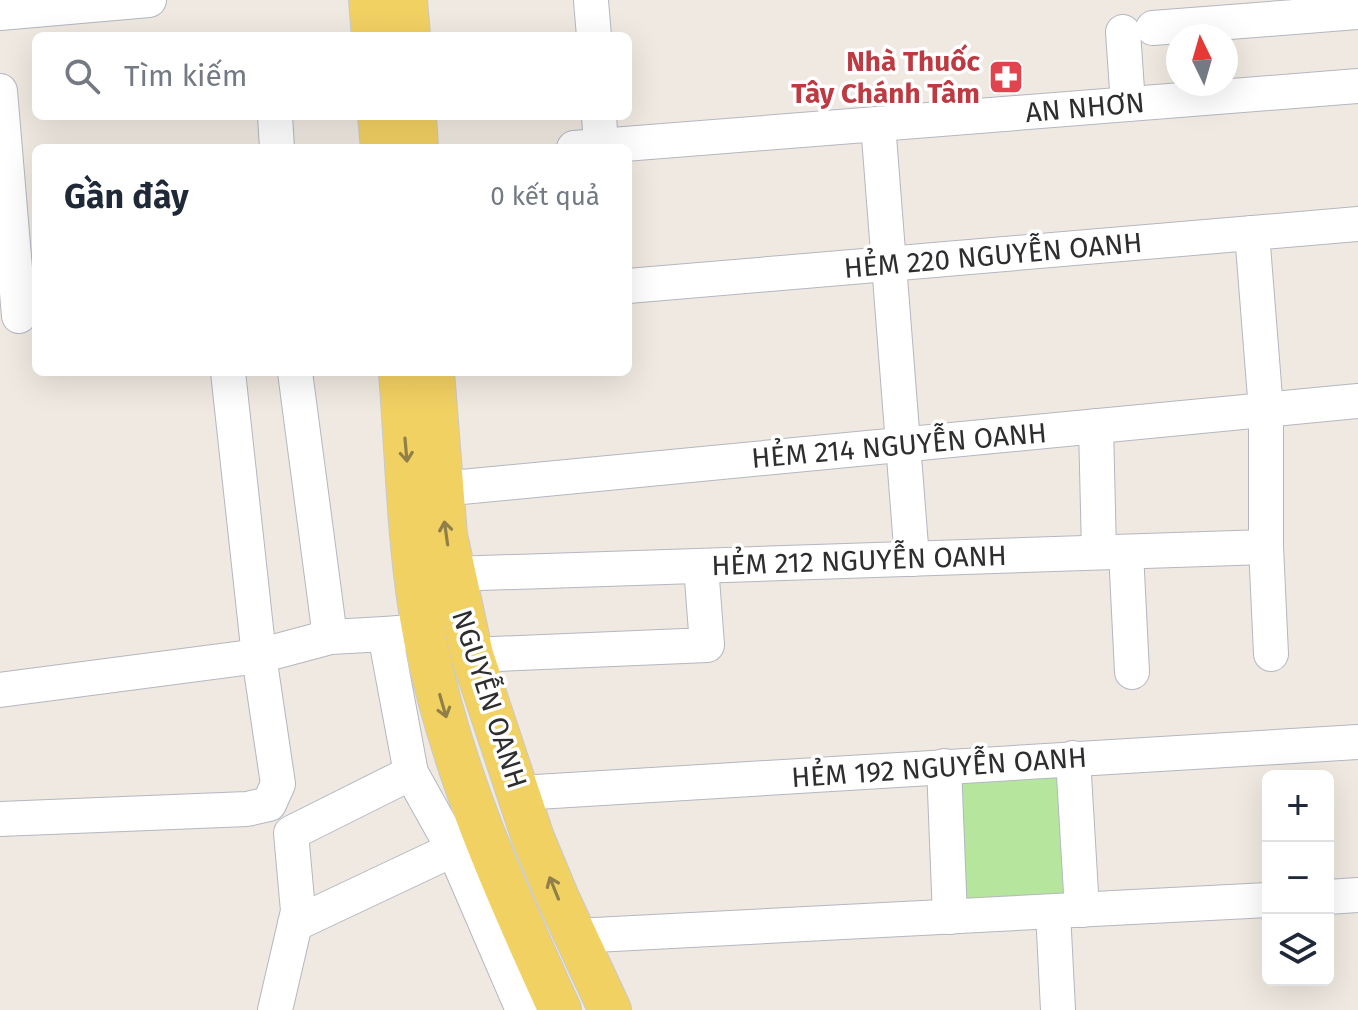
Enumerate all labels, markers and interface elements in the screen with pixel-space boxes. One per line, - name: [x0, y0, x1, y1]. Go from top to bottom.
- north arrow: [1166, 24, 1238, 96]
- search box: [32, 32, 632, 120]
- place label: Nhà Thuốc Tây Chánh Tâm: [791, 44, 981, 110]
- icon: search: [60, 54, 104, 98]
- text: Tìm kiếm: [124, 58, 248, 94]
- pharmacy icon: Nhà Thuốc Tây Chánh Tâm: [987, 58, 1025, 96]
- street label: AN NHƠN: [1024, 86, 1146, 129]
- text: Gần đây: [64, 176, 189, 217]
- text: 0 kết quả: [490, 181, 600, 212]
- street label: HẺM 220 NGUYỄN OANH: [842, 224, 1144, 285]
- street label: HẺM 214 NGUYỄN OANH: [750, 414, 1048, 475]
- one-way arrow: [399, 436, 414, 463]
- one-way arrow: [438, 521, 453, 546]
- street label: HẺM 212 NGUYỄN OANH: [711, 537, 1007, 582]
- street label: NGUYỄN OANH: [445, 605, 536, 792]
- one-way arrow: [436, 693, 451, 719]
- street label: HẺM 192 NGUYỄN OANH: [790, 739, 1088, 794]
- map controls: [1262, 770, 1334, 986]
- button: +: [1262, 770, 1334, 842]
- button: −: [1262, 842, 1334, 914]
- one-way arrow: [545, 876, 560, 901]
- button: layers: [1262, 914, 1334, 986]

